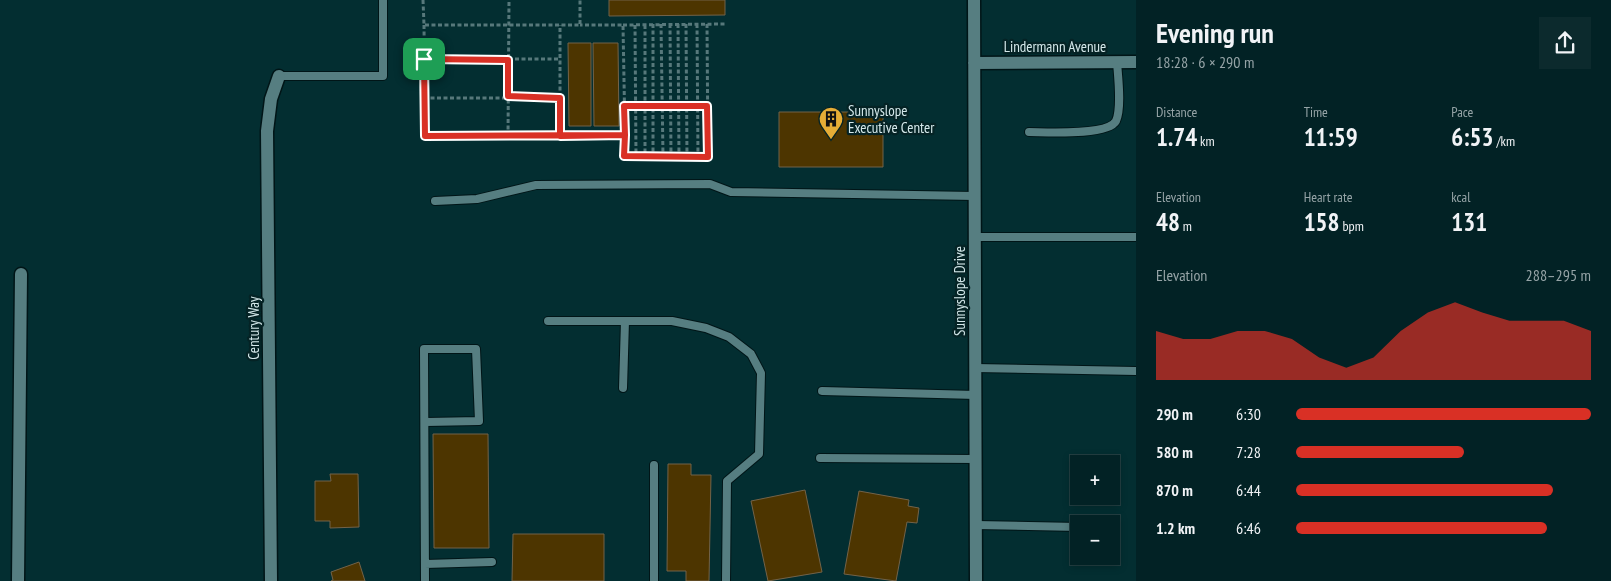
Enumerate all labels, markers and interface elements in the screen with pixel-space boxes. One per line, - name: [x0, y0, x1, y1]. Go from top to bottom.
- text: Evening run: [1156, 14, 1274, 51]
- button: share: [1539, 17, 1591, 69]
- street label: Lindermann Avenue: [1004, 37, 1106, 56]
- pin: [403, 38, 445, 80]
- icon: arrive: [410, 45, 438, 73]
- text: 18:28 · 6 × 290 m: [1156, 52, 1254, 72]
- place label: Sunnyslope Executive Center: [848, 101, 935, 137]
- text: Distance: [1156, 103, 1197, 121]
- text: Time: [1304, 103, 1328, 121]
- text: Pace: [1451, 103, 1473, 121]
- building icon: Sunnyslope Executive Center: [818, 106, 844, 140]
- text: 1.74: [1156, 121, 1197, 153]
- text: 11:59: [1304, 121, 1358, 153]
- text: 6:53: [1451, 121, 1493, 153]
- text: km: [1197, 132, 1215, 150]
- text: /km: [1493, 132, 1515, 150]
- text: Elevation: [1156, 188, 1201, 206]
- text: Heart rate: [1304, 188, 1353, 206]
- text: kcal: [1451, 188, 1470, 206]
- text: 48: [1156, 206, 1180, 238]
- text: 158: [1304, 206, 1340, 238]
- text: 131: [1451, 206, 1487, 238]
- text: m: [1180, 217, 1192, 235]
- text: bpm: [1340, 217, 1364, 235]
- street label: Sunnyslope Drive: [950, 246, 969, 336]
- text: Elevation: [1156, 265, 1207, 285]
- text: 288–295 m: [1526, 265, 1591, 285]
- street label: Century Way: [244, 296, 263, 360]
- text: 290 m: [1156, 404, 1193, 424]
- text: 6:30: [1236, 404, 1261, 424]
- text: 580 m: [1156, 442, 1193, 462]
- text: 7:28: [1236, 442, 1261, 462]
- map controls: [1070, 455, 1120, 565]
- button: +: [1070, 455, 1120, 505]
- text: 870 m: [1156, 480, 1193, 500]
- text: 6:44: [1236, 480, 1261, 500]
- button: −: [1070, 515, 1120, 565]
- text: 1.2 km: [1156, 518, 1195, 538]
- text: 6:46: [1236, 518, 1261, 538]

